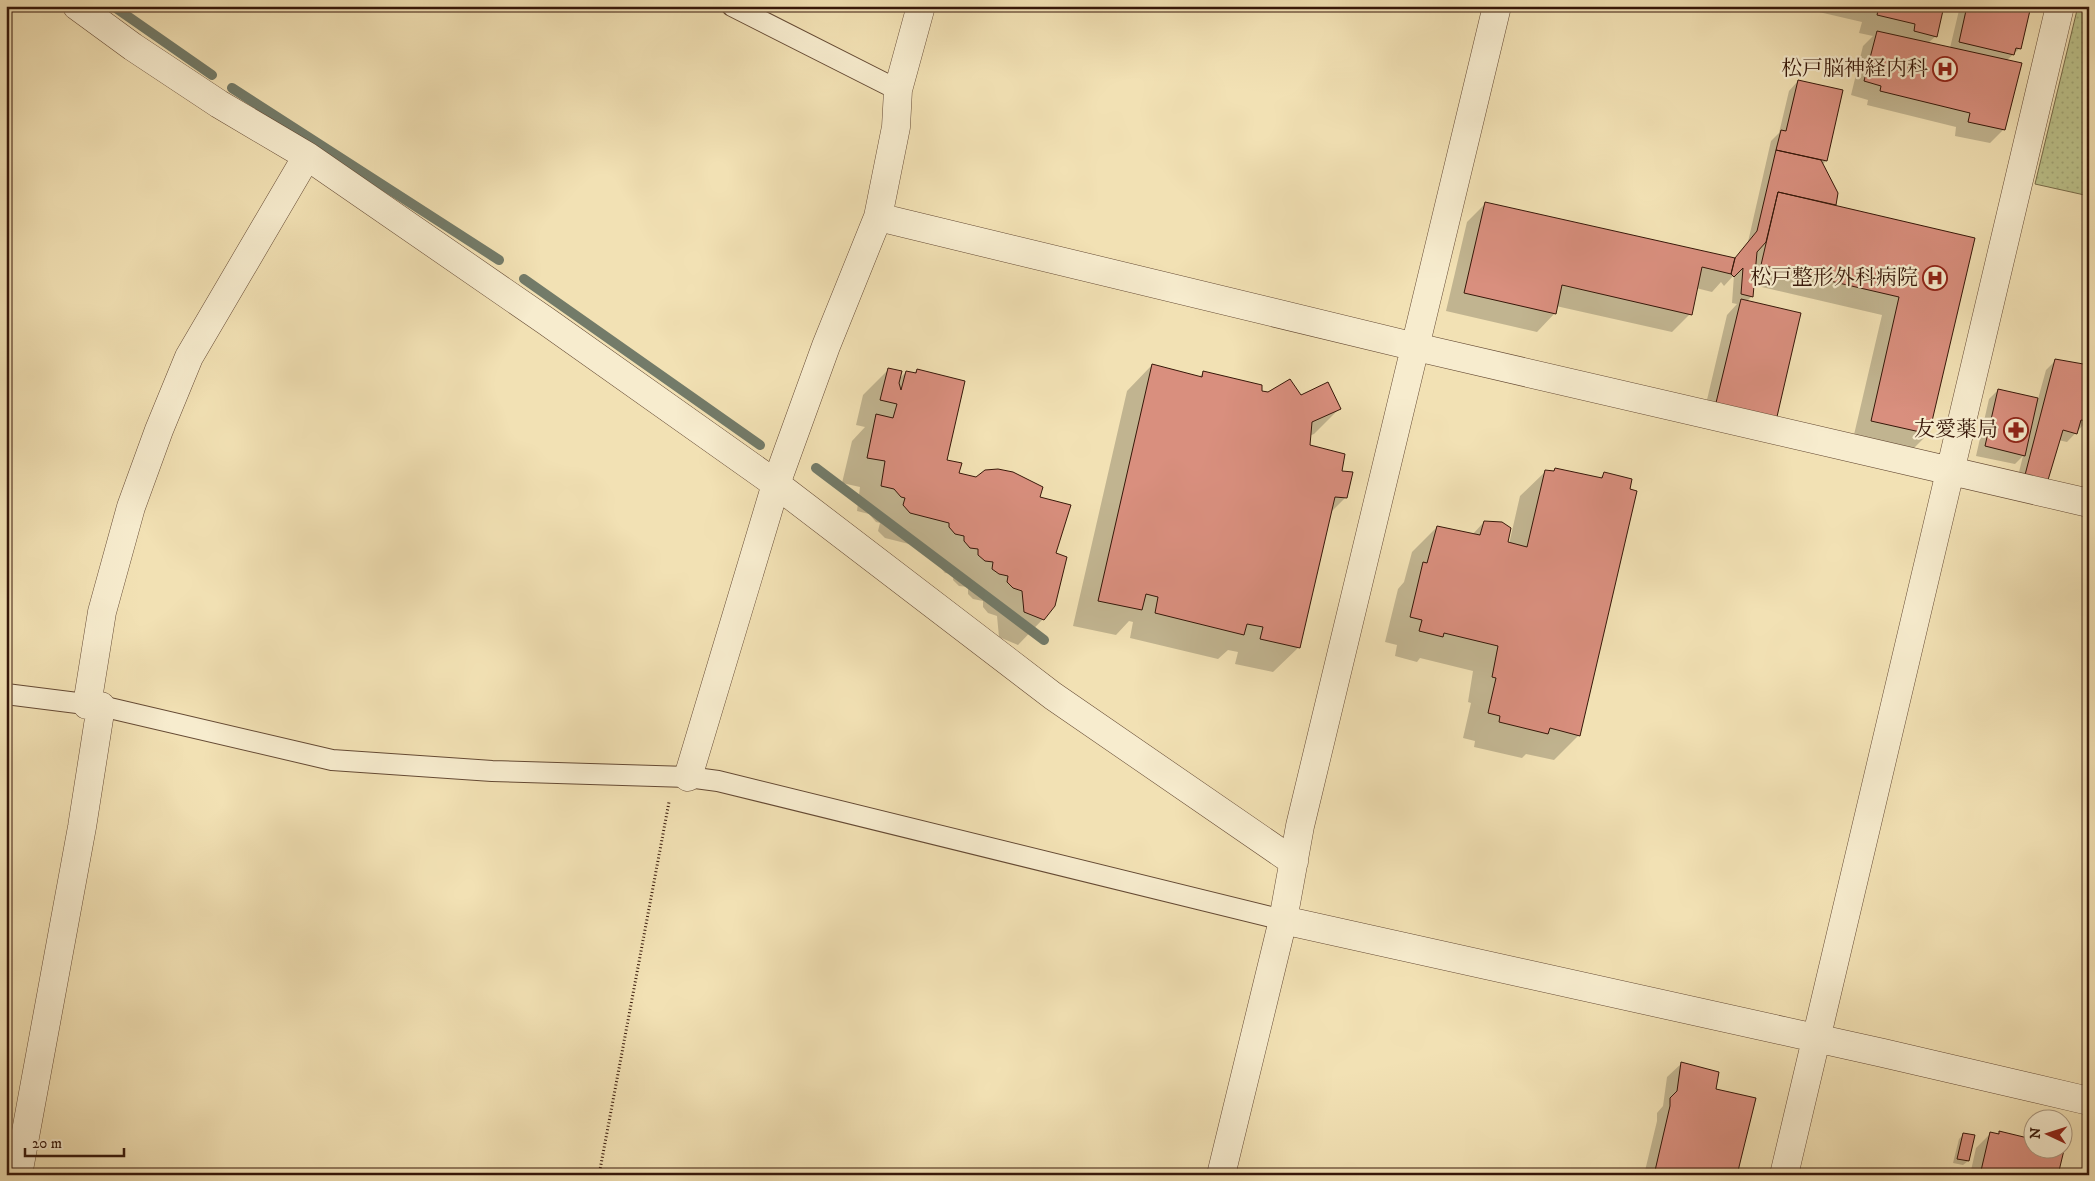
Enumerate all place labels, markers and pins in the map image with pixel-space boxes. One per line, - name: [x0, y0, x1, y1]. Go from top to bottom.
- place label: 松戸脳神経内科: [1781, 56, 1928, 82]
- hospital icon: 松戸脳神経内科: [1932, 56, 1958, 82]
- place label: 松戸整形外科病院: [1750, 265, 1918, 291]
- hospital icon: 松戸整形外科病院: [1922, 265, 1948, 291]
- place label: 友愛薬局: [1914, 417, 1998, 443]
- pharmacy icon: 友愛薬局: [2003, 417, 2029, 443]

